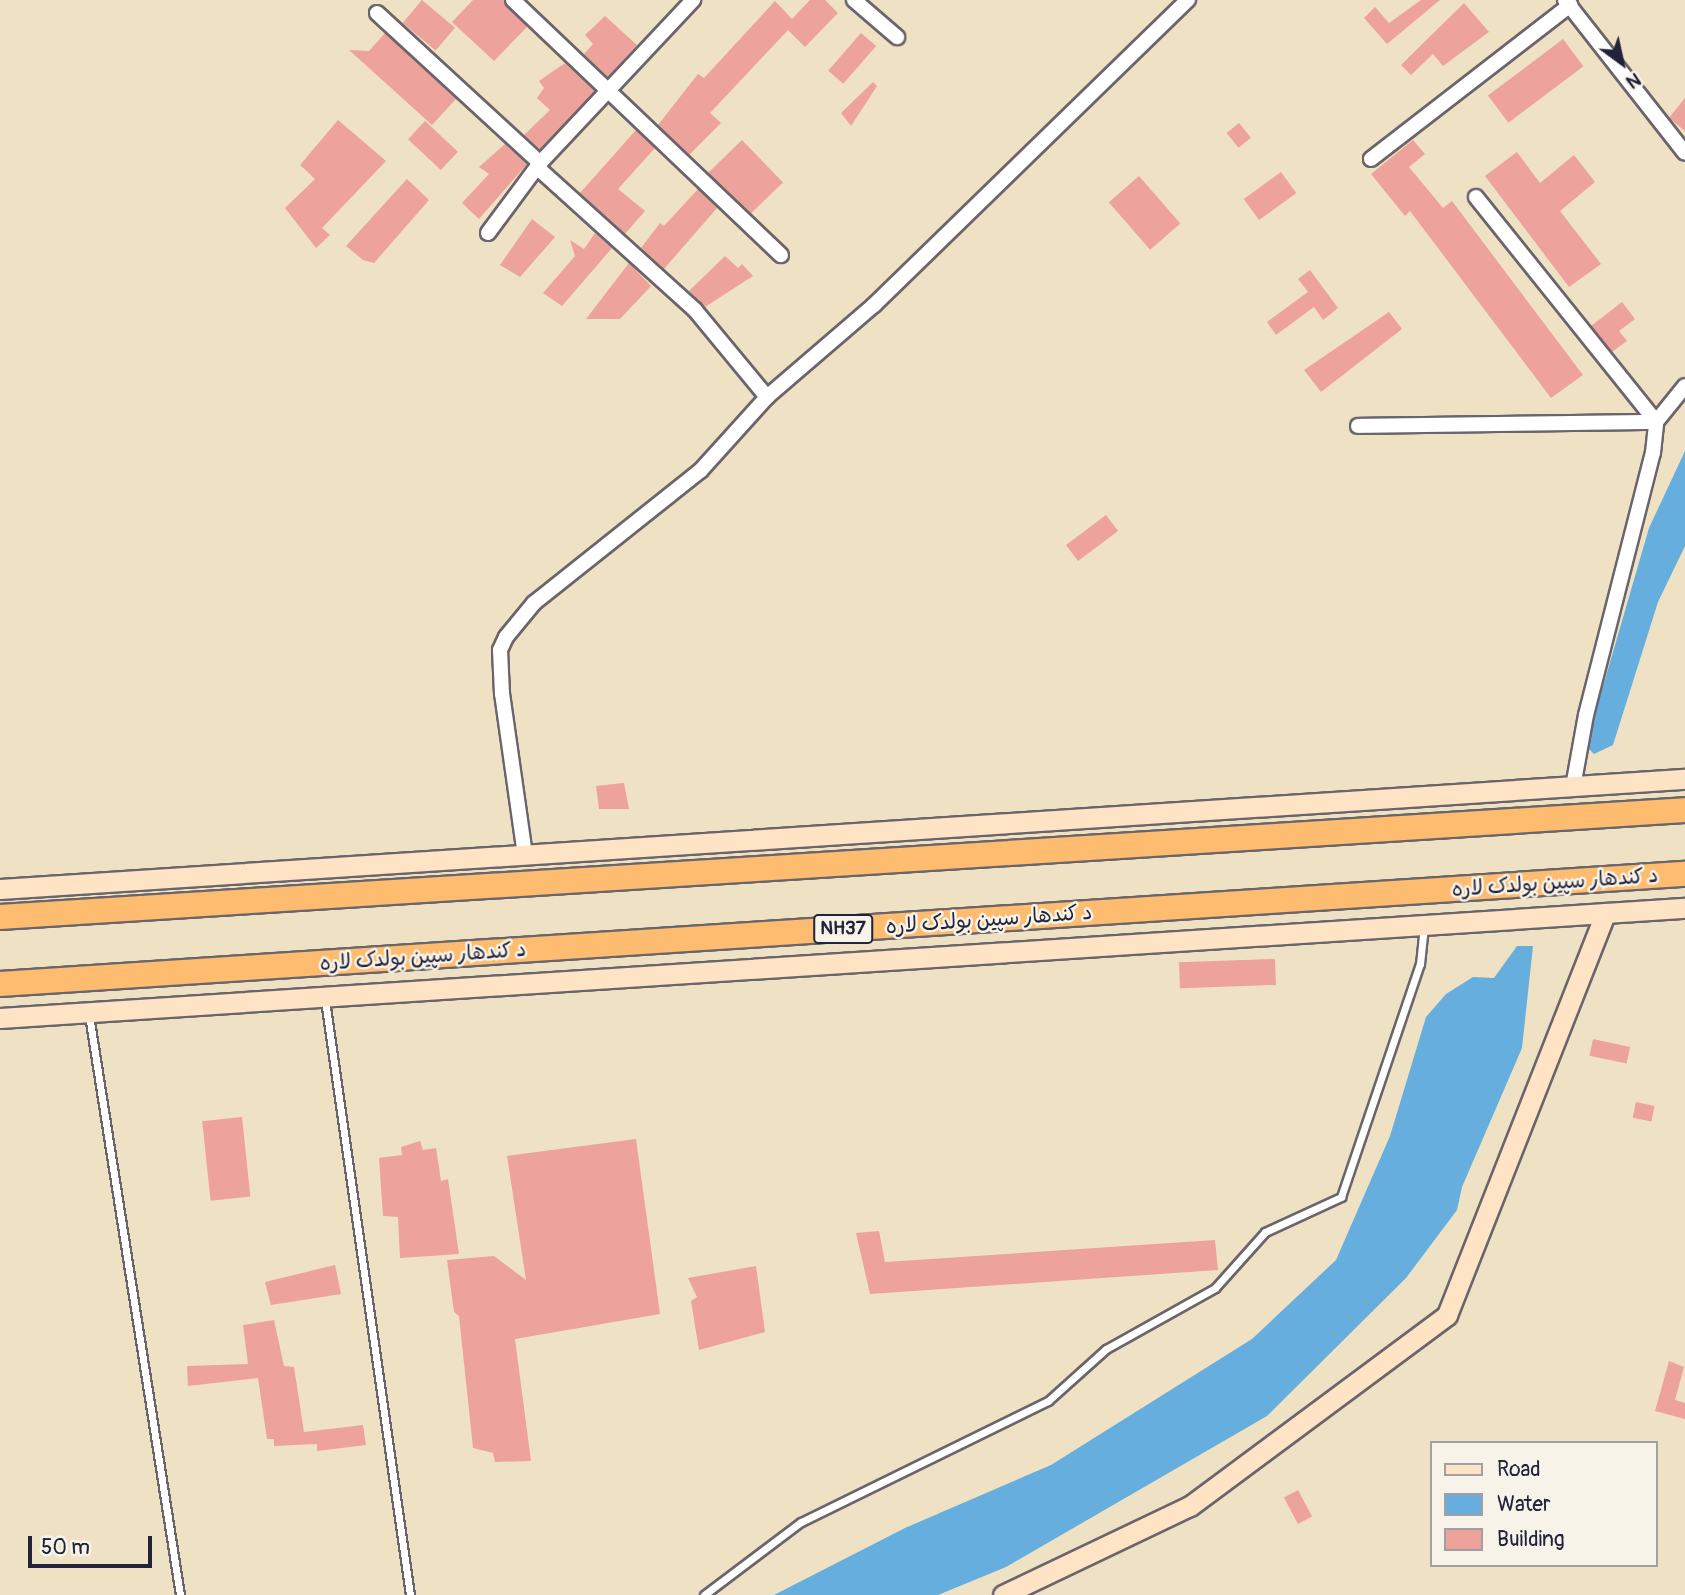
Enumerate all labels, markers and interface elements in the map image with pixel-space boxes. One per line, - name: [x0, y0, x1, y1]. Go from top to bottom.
- north arrow: [1587, 28, 1657, 98]
- text: N: [1622, 67, 1645, 94]
- street label: د کندهار سپین بولدک لاره: [1451, 863, 1659, 903]
- street label: د کندهار سپین بولدک لاره: [885, 900, 1093, 940]
- road number: NH37: [812, 914, 874, 945]
- street label: د کندهار سپین بولدک لاره: [319, 937, 527, 977]
- legend: [1430, 1441, 1657, 1567]
- text: Road: [1497, 1456, 1541, 1483]
- text: Water: [1497, 1491, 1550, 1518]
- scale bar: [32, 1522, 156, 1566]
- text: Building: [1497, 1526, 1564, 1553]
- text: 50 m: [41, 1534, 90, 1561]

